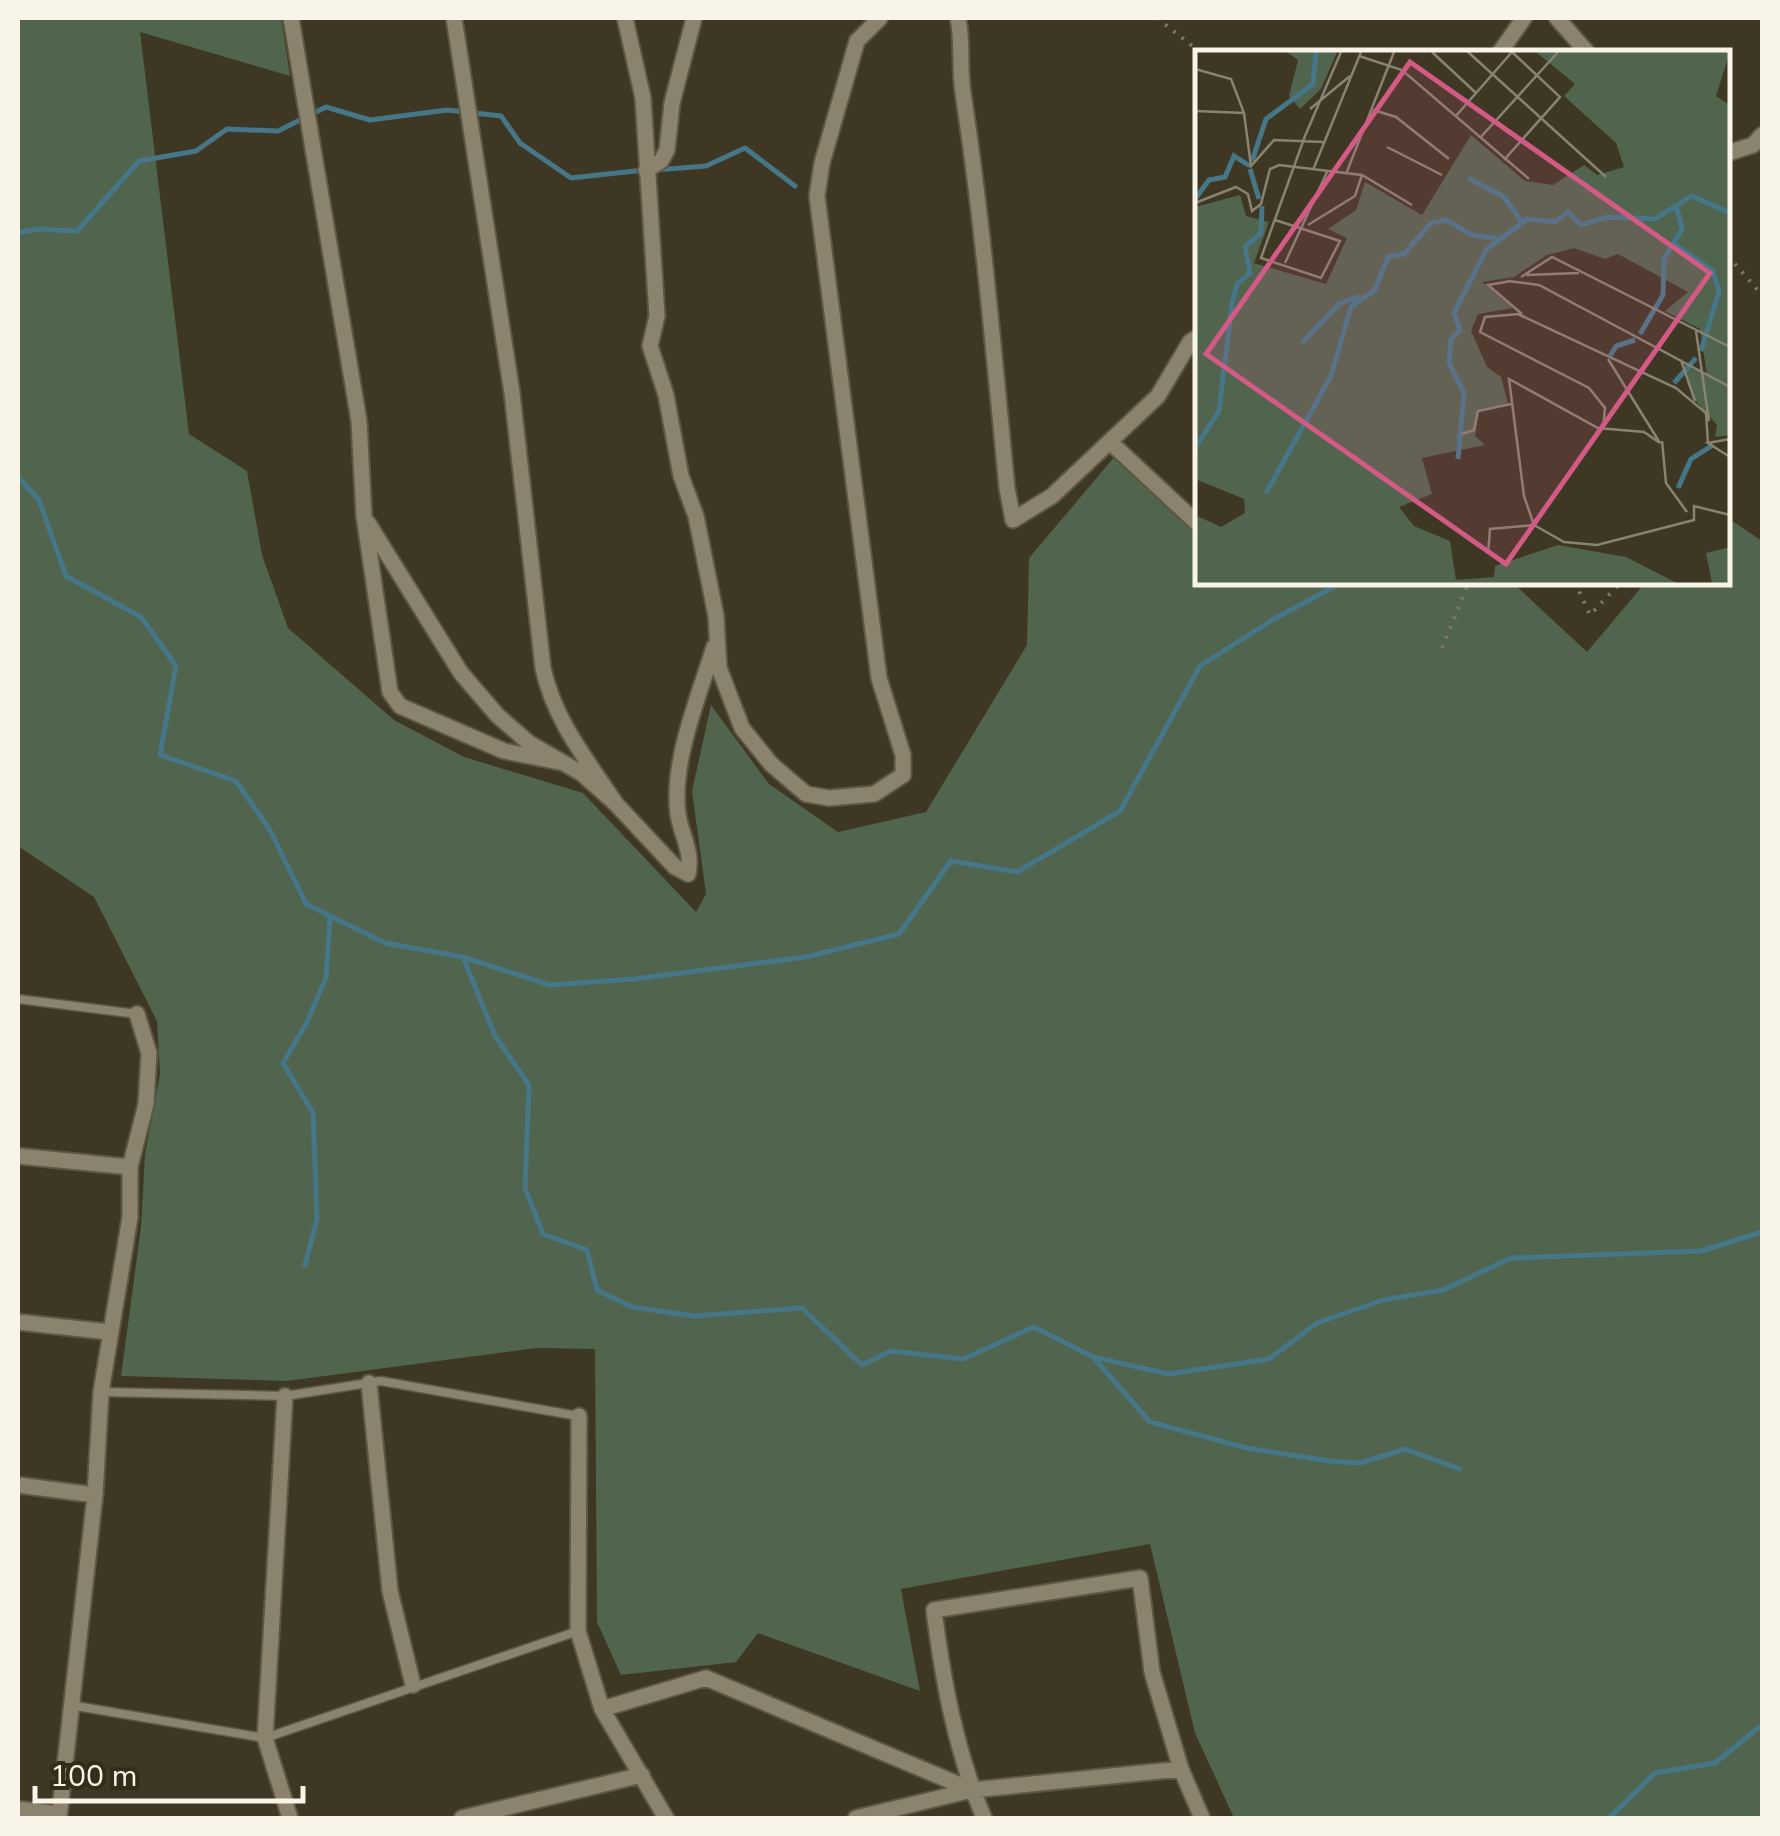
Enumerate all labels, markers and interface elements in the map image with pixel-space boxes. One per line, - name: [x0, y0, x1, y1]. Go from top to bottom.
- inset map: [1195, 50, 1730, 585]
- scale bar: [35, 1741, 302, 1803]
- text: 100 m: [50, 1756, 137, 1797]

